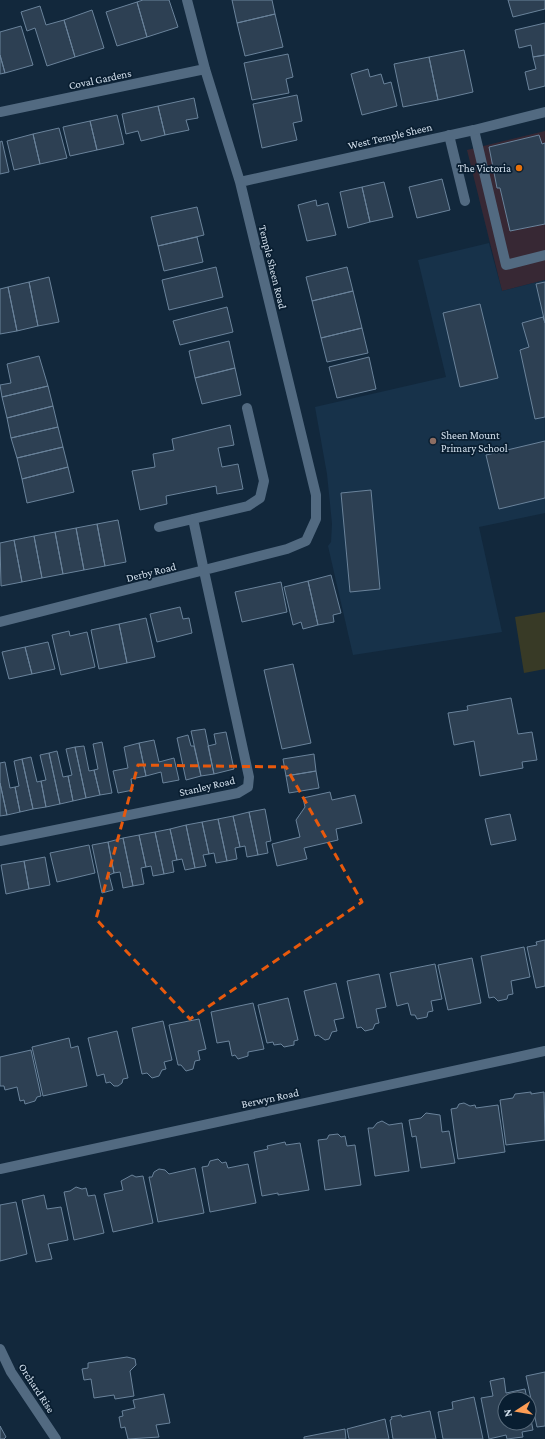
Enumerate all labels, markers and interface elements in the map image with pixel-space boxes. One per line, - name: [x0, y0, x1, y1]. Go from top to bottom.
- street label: Coval Gardens: [68, 67, 132, 91]
- street label: West Temple Sheen: [347, 120, 434, 152]
- place label: The Victoria: [458, 162, 511, 174]
- marker: The Victoria: [514, 163, 524, 173]
- street label: Temple Sheen Road: [256, 224, 289, 311]
- place label: Sheen Mount Primary School: [441, 429, 508, 455]
- marker: Sheen Mount Primary School: [428, 436, 438, 446]
- street label: Derby Road: [125, 560, 178, 585]
- street label: Stanley Road: [178, 774, 236, 799]
- street label: Berwyn Road: [240, 1086, 300, 1111]
- street label: Orchard Rise: [17, 1361, 57, 1415]
- north arrow: [497, 1391, 537, 1431]
- text: N: [500, 1408, 514, 1418]

